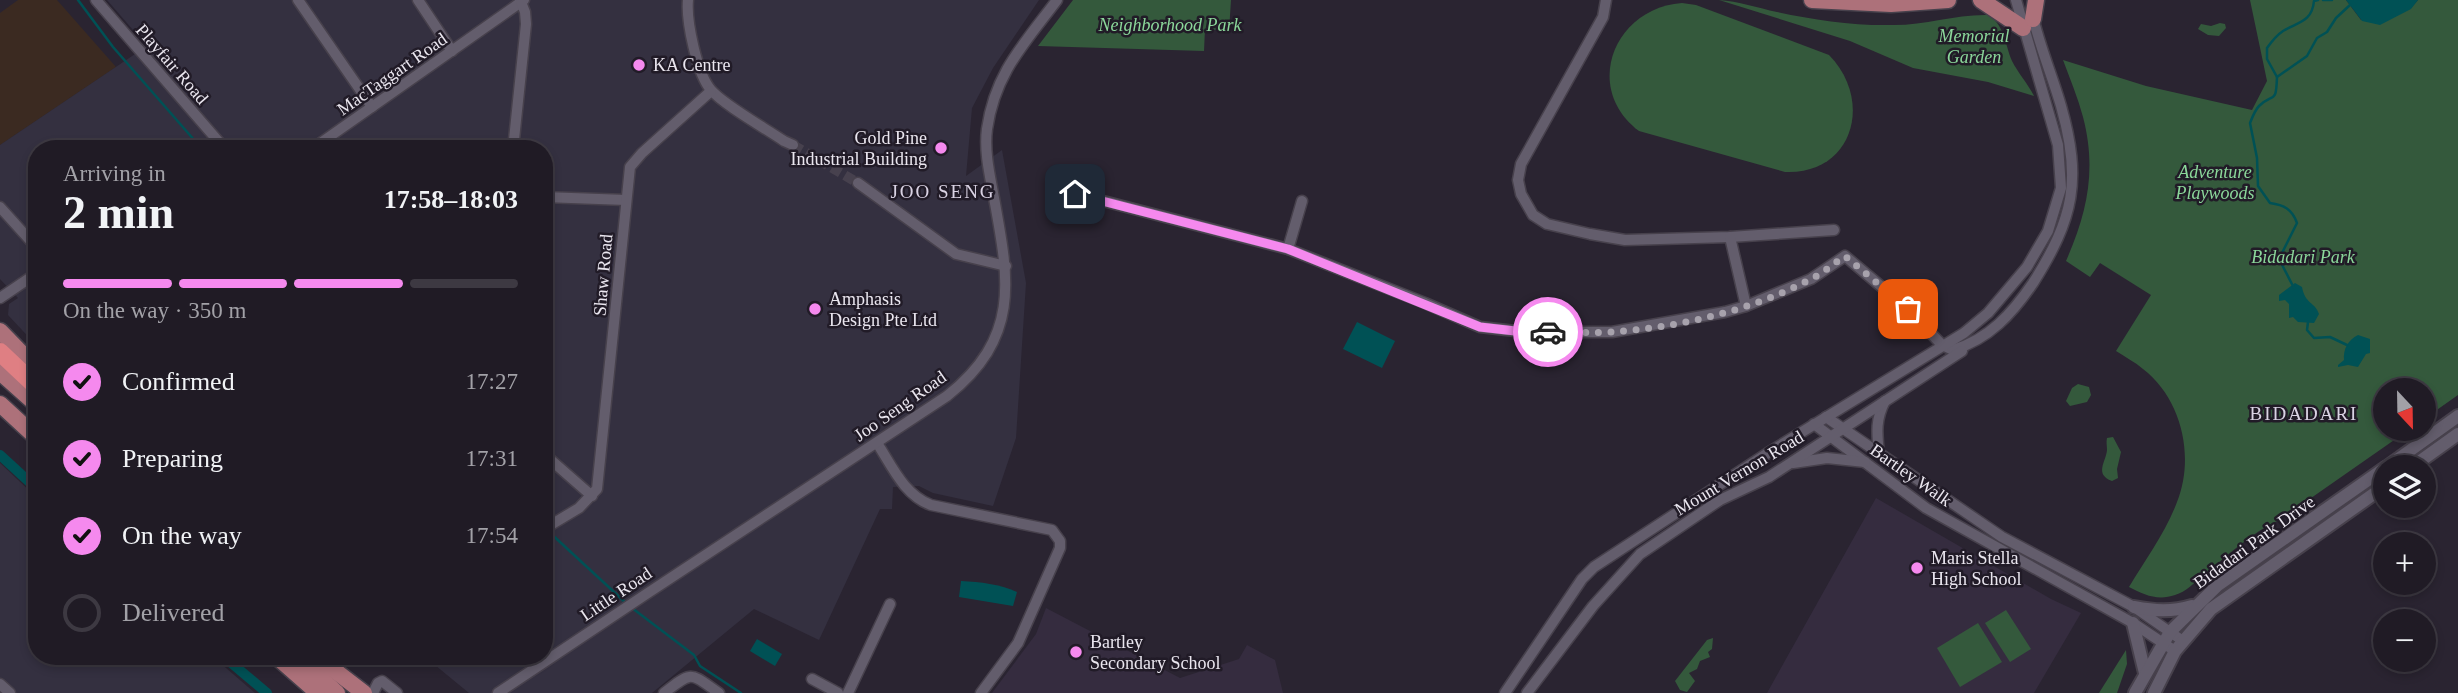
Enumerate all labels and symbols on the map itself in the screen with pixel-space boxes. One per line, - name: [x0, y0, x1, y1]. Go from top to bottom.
- park label: Neighborhood Park: [1097, 15, 1243, 35]
- street label: Playfair Road: [132, 20, 212, 108]
- park label: Memorial Garden: [1938, 26, 2010, 67]
- street label: MacTaggart Road: [333, 29, 451, 119]
- place label: KA Centre: [653, 55, 730, 75]
- marker: KA Centre: [631, 57, 647, 73]
- place label: Gold Pine Industrial Building: [791, 128, 927, 169]
- marker: Gold Pine Industrial Building: [933, 140, 949, 156]
- park label: Adventure Playwoods: [2175, 162, 2255, 203]
- pin: [1045, 164, 1105, 224]
- district label: JOO SENG: [890, 181, 996, 202]
- street label: Shaw Road: [589, 233, 617, 317]
- park label: Bidadari Park: [2251, 247, 2356, 267]
- pin: [1878, 279, 1938, 339]
- place label: Amphasis Design Pte Ltd: [829, 289, 937, 330]
- courier: [1513, 297, 1583, 367]
- marker: Amphasis Design Pte Ltd: [807, 301, 823, 317]
- street label: Joo Seng Road: [850, 367, 950, 445]
- north arrow: [2373, 378, 2436, 441]
- district label: BIDADARI: [2250, 403, 2358, 424]
- street label: Mount Vernon Road: [1671, 427, 1807, 519]
- street label: Bartley Walk: [1866, 440, 1956, 510]
- street label: Bidadari Park Drive: [2189, 491, 2319, 593]
- place label: Maris Stella High School: [1931, 548, 2022, 589]
- marker: Maris Stella High School: [1909, 560, 1925, 576]
- street label: Little Road: [577, 563, 655, 625]
- place label: Bartley Secondary School: [1090, 632, 1220, 673]
- marker: Bartley Secondary School: [1068, 644, 1084, 660]

